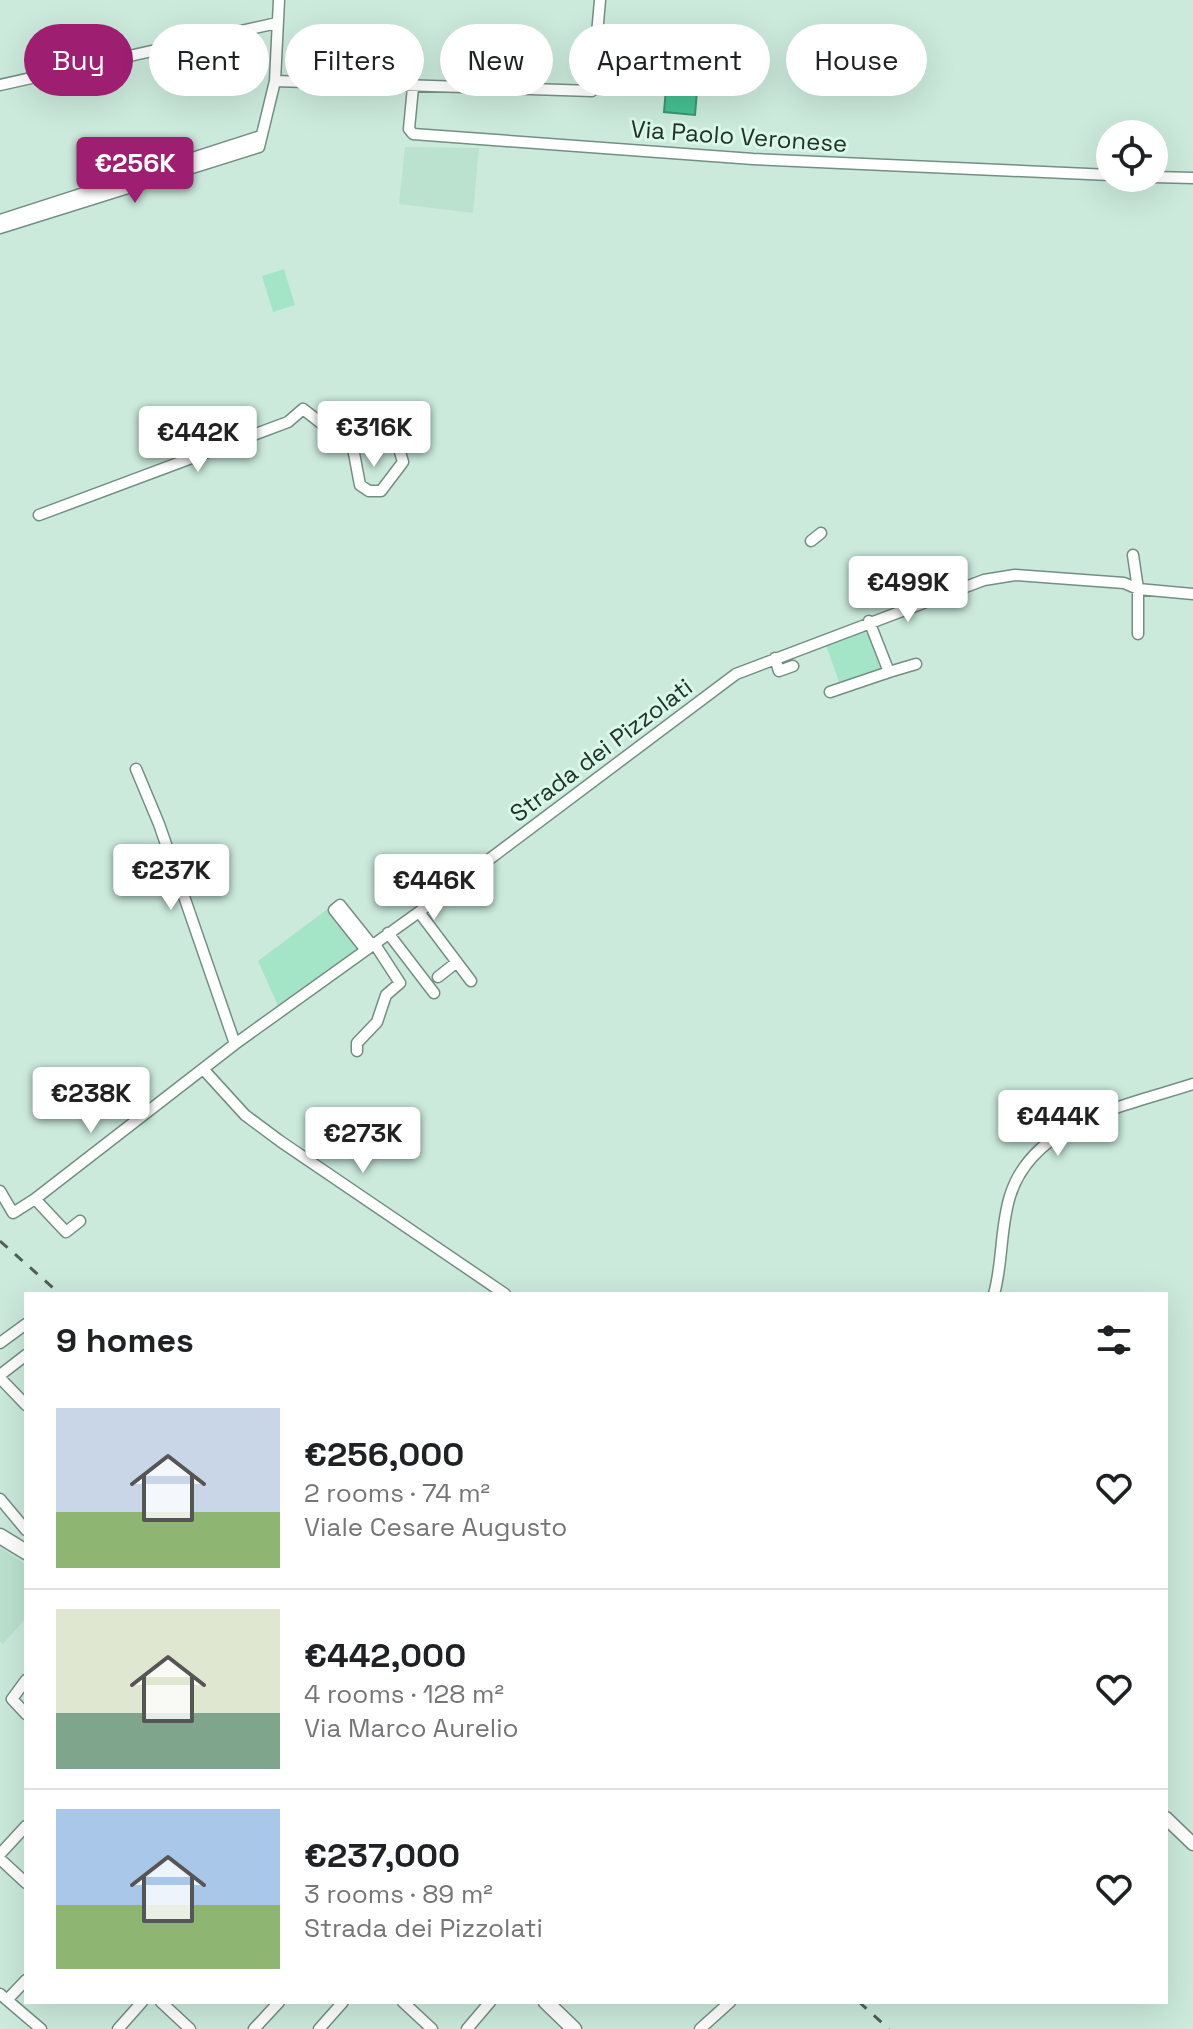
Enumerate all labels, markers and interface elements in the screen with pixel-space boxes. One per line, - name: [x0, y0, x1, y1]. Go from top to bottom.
- chip: Buy: [24, 24, 133, 96]
- chip: Rent: [149, 24, 269, 96]
- chip: Filters: [285, 24, 424, 96]
- chip: New: [440, 24, 553, 96]
- chip: Apartment: [569, 24, 770, 96]
- chip: House: [786, 24, 927, 96]
- street label: Via Paolo Veronese: [630, 113, 848, 159]
- map controls: [1096, 120, 1168, 192]
- button: locate: [1096, 120, 1168, 192]
- pin: €256K: [79, 137, 191, 205]
- text: €256K: [94, 146, 176, 180]
- pin: €316K: [318, 401, 430, 469]
- pin: €442K: [142, 406, 254, 474]
- text: €316K: [335, 410, 413, 444]
- text: €442K: [157, 415, 239, 449]
- pin: €499K: [852, 556, 964, 624]
- text: €499K: [867, 565, 949, 599]
- street label: Strada dei Pizzolati: [504, 671, 698, 829]
- pin: €237K: [115, 844, 227, 912]
- text: €237K: [131, 853, 211, 887]
- pin: €446K: [378, 854, 490, 922]
- text: €446K: [392, 863, 476, 897]
- pin: €238K: [35, 1067, 147, 1135]
- text: €238K: [51, 1076, 131, 1110]
- pin: €444K: [1002, 1090, 1114, 1158]
- text: €444K: [1016, 1099, 1100, 1133]
- pin: €273K: [307, 1107, 419, 1175]
- text: €273K: [323, 1116, 403, 1150]
- icon: filters: [1092, 1318, 1136, 1362]
- text: 9 homes: [56, 1319, 194, 1362]
- text: €256,000: [304, 1433, 464, 1476]
- icon: home: [120, 1440, 216, 1536]
- icon: heart: [1092, 1466, 1136, 1510]
- text: 2 rooms · 74 m²: [304, 1476, 490, 1510]
- text: Viale Cesare Augusto: [304, 1510, 567, 1544]
- text: €442,000: [304, 1634, 466, 1677]
- icon: home: [120, 1641, 216, 1737]
- icon: heart: [1092, 1667, 1136, 1711]
- text: 4 rooms · 128 m²: [304, 1677, 504, 1711]
- text: Via Marco Aurelio: [304, 1711, 519, 1745]
- text: €237,000: [304, 1834, 460, 1877]
- icon: home: [120, 1841, 216, 1937]
- icon: heart: [1092, 1867, 1136, 1911]
- text: 3 rooms · 89 m²: [304, 1877, 493, 1911]
- text: Strada dei Pizzolati: [304, 1911, 543, 1945]

